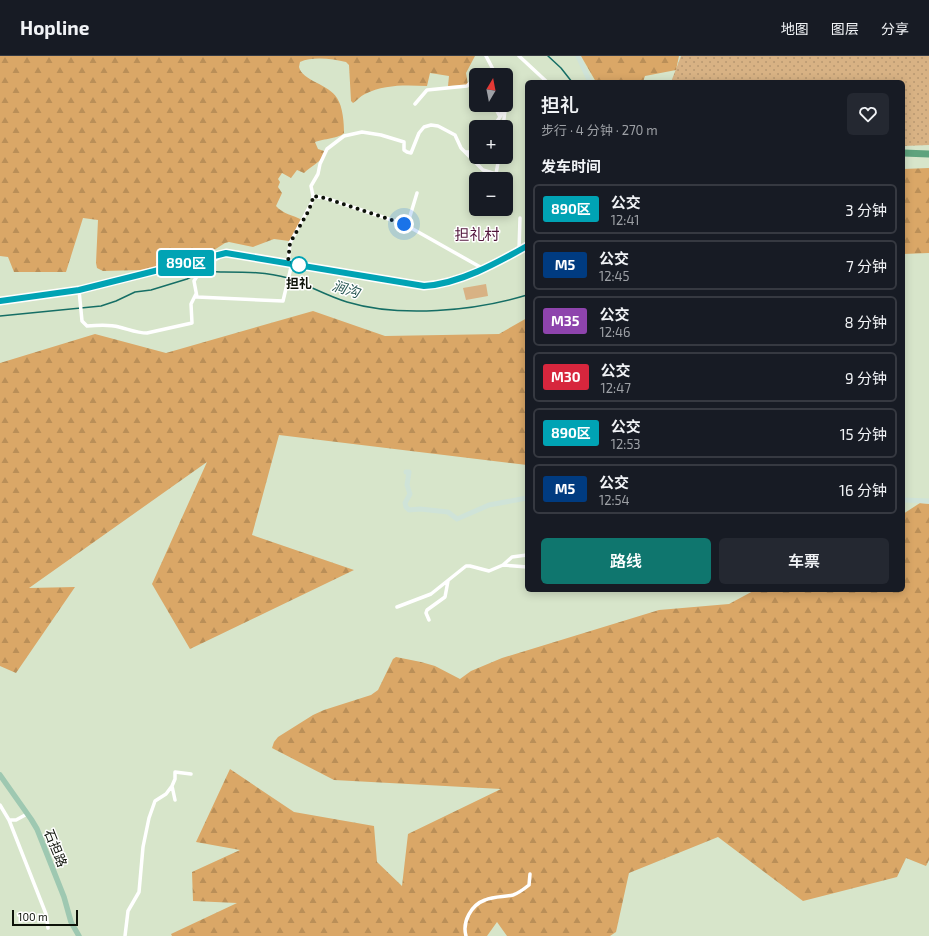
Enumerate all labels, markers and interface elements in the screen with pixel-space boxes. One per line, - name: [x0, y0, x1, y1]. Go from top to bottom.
- text: Hopline: [20, 16, 89, 39]
- text: 地图: [781, 20, 809, 37]
- text: 图层: [831, 20, 859, 37]
- text: 分享: [881, 20, 909, 37]
- north arrow: [469, 68, 513, 112]
- map controls: [469, 68, 513, 216]
- text: 担礼: [541, 93, 579, 116]
- button: heart: [847, 93, 889, 135]
- button: +: [469, 120, 513, 164]
- text: 步行 · 4 分钟 · 270 m: [541, 122, 658, 138]
- text: 发车时间: [541, 157, 601, 175]
- button: −: [469, 172, 513, 216]
- text: 公交: [611, 193, 641, 211]
- text: 890区: [551, 200, 591, 217]
- text: 3 分钟: [845, 201, 887, 219]
- text: 12:41: [611, 212, 640, 228]
- your location: [394, 214, 414, 234]
- district label: 担礼村: [454, 225, 500, 243]
- text: 公交: [599, 249, 629, 267]
- line badge: 890区: [158, 250, 214, 276]
- text: 890区: [166, 254, 206, 271]
- marker: 担礼: [290, 256, 308, 274]
- text: M5: [555, 256, 575, 273]
- text: 7 分钟: [846, 257, 887, 275]
- text: 12:45: [599, 268, 630, 284]
- place label: 担礼: [286, 275, 312, 291]
- water label: 涧沟: [330, 276, 364, 301]
- text: 公交: [599, 305, 630, 323]
- text: M35: [551, 312, 579, 329]
- text: 8 分钟: [845, 313, 887, 331]
- text: 12:46: [599, 324, 630, 340]
- text: 公交: [601, 361, 631, 379]
- text: M30: [551, 368, 581, 385]
- text: 9 分钟: [845, 369, 887, 387]
- text: 12:47: [601, 380, 631, 396]
- text: 公交: [611, 417, 641, 435]
- text: 890区: [551, 424, 591, 441]
- text: 15 分钟: [840, 425, 887, 443]
- text: 12:53: [611, 436, 641, 452]
- text: 公交: [599, 473, 629, 491]
- text: M5: [555, 480, 575, 497]
- text: 16 分钟: [839, 481, 887, 499]
- text: 12:54: [599, 492, 630, 508]
- button: 路线: [541, 538, 711, 584]
- button: 车票: [719, 538, 889, 584]
- street label: 石担路: [41, 827, 71, 869]
- scale bar: [12, 908, 78, 927]
- text: 100 m: [18, 910, 48, 923]

